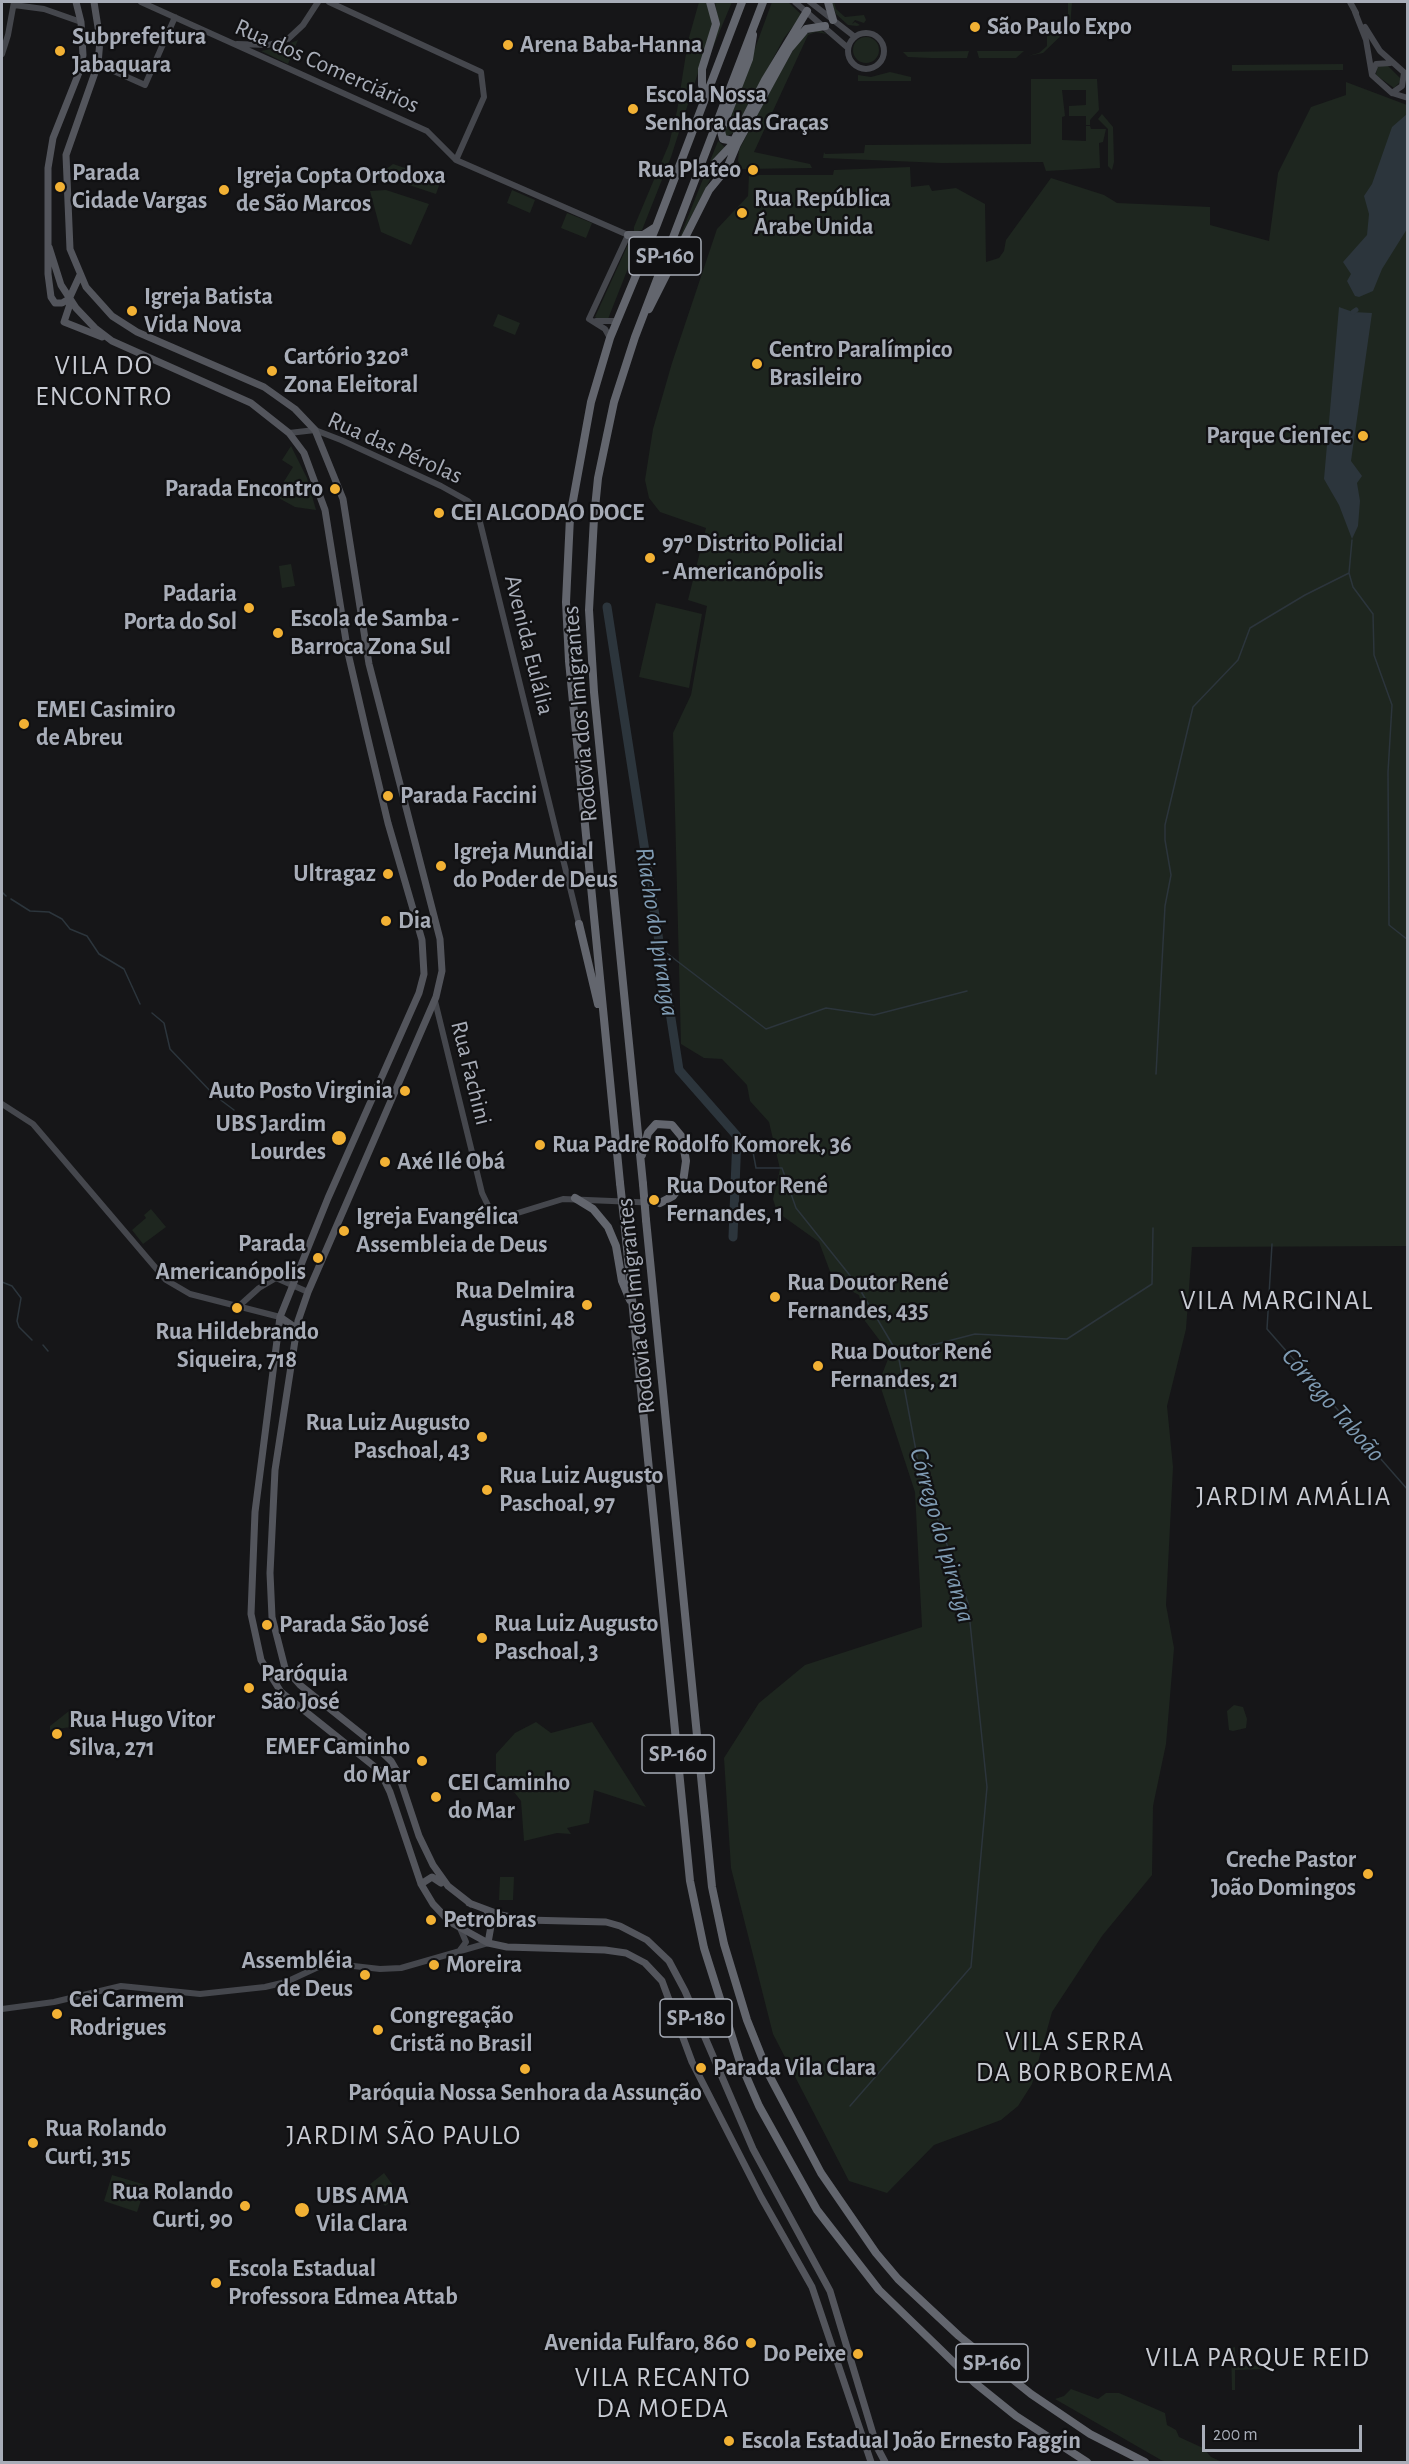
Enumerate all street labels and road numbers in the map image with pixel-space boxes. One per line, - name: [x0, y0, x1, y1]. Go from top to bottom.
- street label: Rua dos Comerciários: [230, 12, 424, 120]
- road number: SP-160: [629, 237, 701, 275]
- street label: Rua das Pérolas: [323, 405, 467, 491]
- street label: Avenida Eulália: [498, 572, 560, 718]
- street label: Rodovia dos Imigrantes: [556, 605, 604, 823]
- street label: Rua Fachini: [444, 1018, 498, 1128]
- street label: Rodovia dos Imigrantes: [610, 1197, 662, 1415]
- road number: SP-160: [642, 1735, 714, 1773]
- road number: SP-180: [660, 1999, 732, 2037]
- road number: SP-160: [956, 2344, 1028, 2382]

